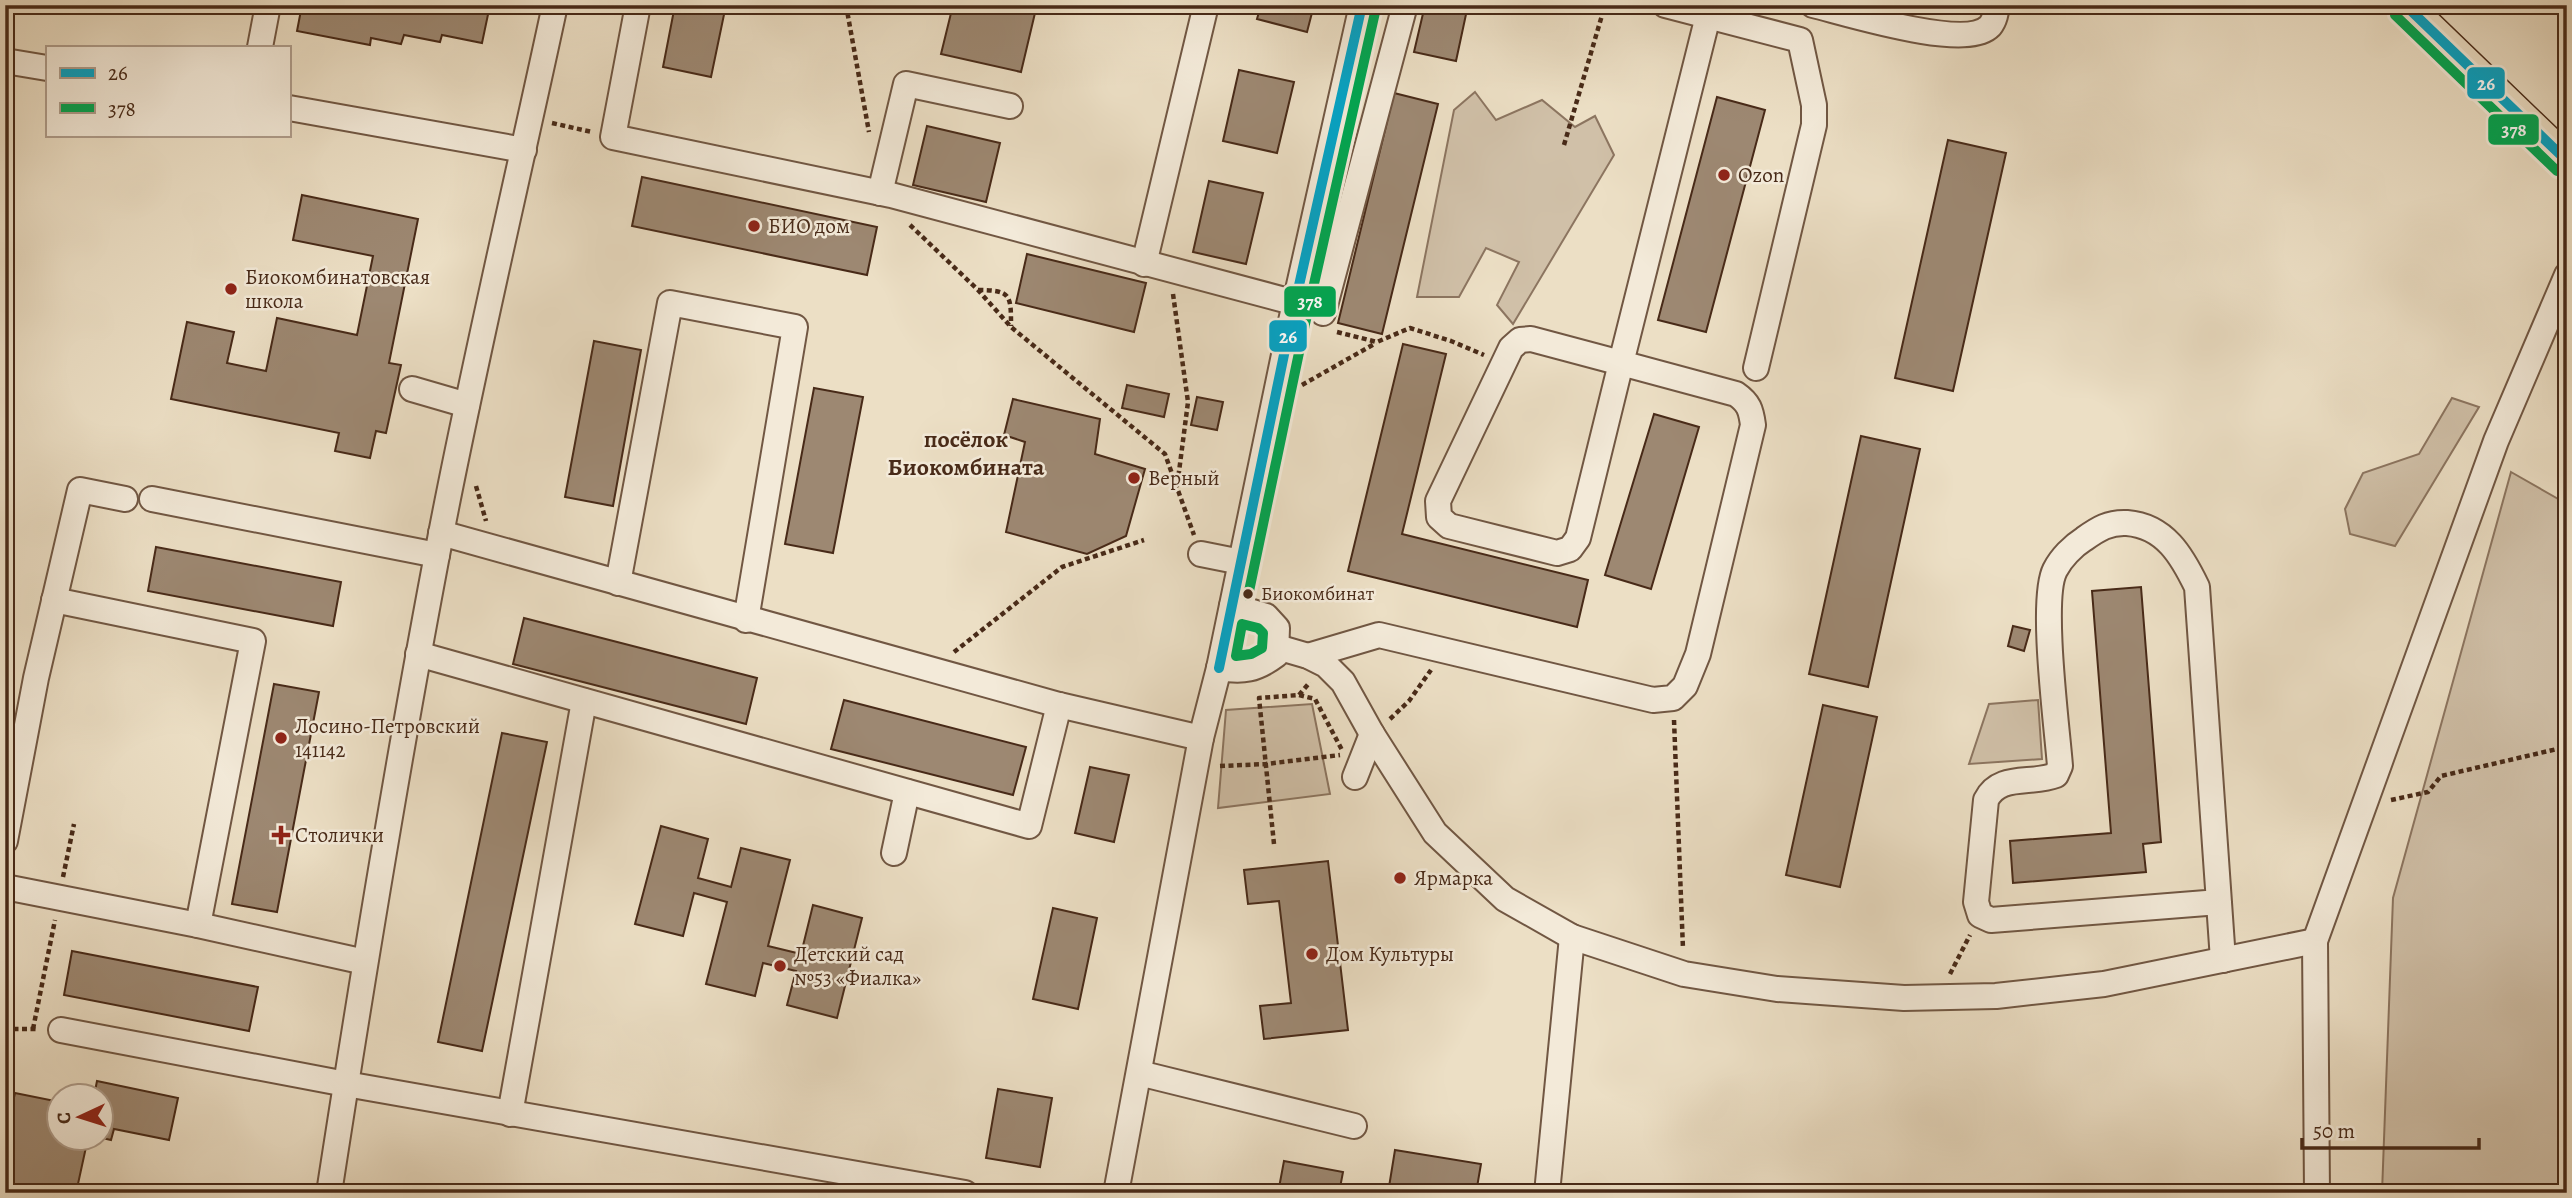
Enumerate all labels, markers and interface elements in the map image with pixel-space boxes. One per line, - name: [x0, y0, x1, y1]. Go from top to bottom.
- legend: [46, 46, 290, 136]
- text: 26: [108, 59, 128, 87]
- line badge: 26: [2466, 66, 2506, 100]
- text: 26: [2477, 71, 2495, 97]
- text: 378: [108, 95, 136, 123]
- line badge: 378: [2487, 113, 2540, 146]
- text: 378: [2501, 117, 2527, 143]
- place label: Ozon: [1738, 161, 1784, 189]
- marker: Ozon: [1716, 167, 1732, 183]
- place label: БИО дом: [768, 212, 850, 240]
- marker: БИО дом: [746, 218, 762, 234]
- place label: Биокомбинатовская школа: [245, 263, 430, 315]
- marker: Биокомбинатовская школа: [223, 281, 239, 297]
- line badge: 378: [1283, 285, 1337, 318]
- text: 378: [1297, 289, 1323, 315]
- line badge: 26: [1268, 319, 1308, 353]
- text: 26: [1279, 324, 1297, 350]
- district label: посёлок Биокомбината: [888, 423, 1045, 483]
- place label: Верный: [1148, 464, 1219, 492]
- marker: Верный: [1126, 470, 1142, 486]
- place label: Биокомбинат: [1261, 581, 1375, 607]
- marker: Биокомбинат: [1241, 587, 1255, 601]
- place label: Лосино-Петровский 141142: [295, 712, 480, 764]
- marker: Лосино-Петровский 141142: [273, 730, 289, 746]
- place label: Столички: [295, 821, 384, 849]
- marker: Столички: [273, 827, 289, 843]
- place label: Ярмарка: [1414, 864, 1493, 892]
- marker: Ярмарка: [1392, 870, 1408, 886]
- place label: Детский сад №53 «Фиалка»: [794, 940, 921, 992]
- place label: Дом Культуры: [1326, 940, 1454, 968]
- marker: Дом Культуры: [1304, 946, 1320, 962]
- marker: Детский сад №53 «Фиалка»: [772, 958, 788, 974]
- north arrow: [46, 1082, 116, 1152]
- scale bar: [2302, 1107, 2479, 1151]
- text: С: [51, 1111, 77, 1125]
- text: 50 m: [2313, 1117, 2355, 1145]

